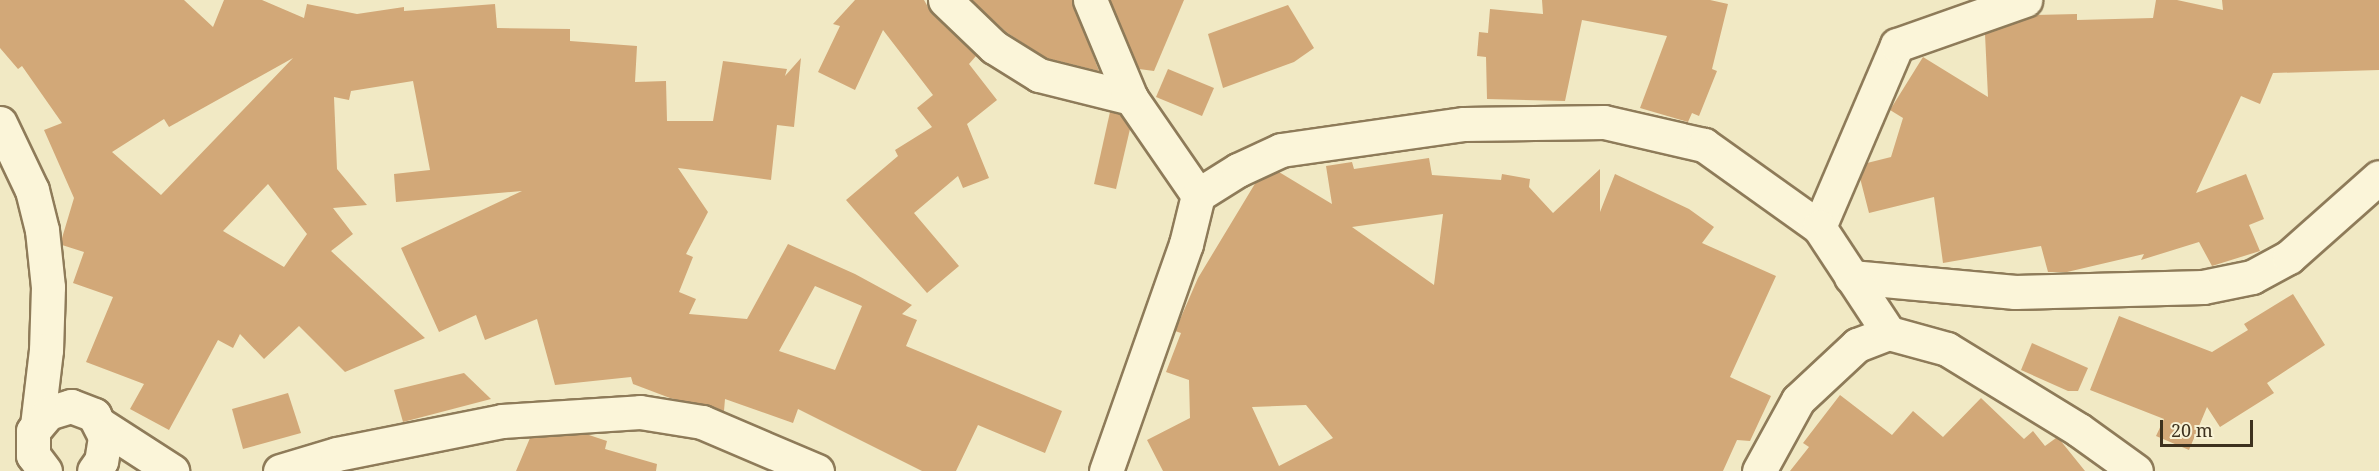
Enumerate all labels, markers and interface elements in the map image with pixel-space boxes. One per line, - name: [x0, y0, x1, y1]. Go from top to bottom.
- scale bar: [2163, 408, 2256, 446]
- text: 20 m: [2171, 418, 2213, 442]

